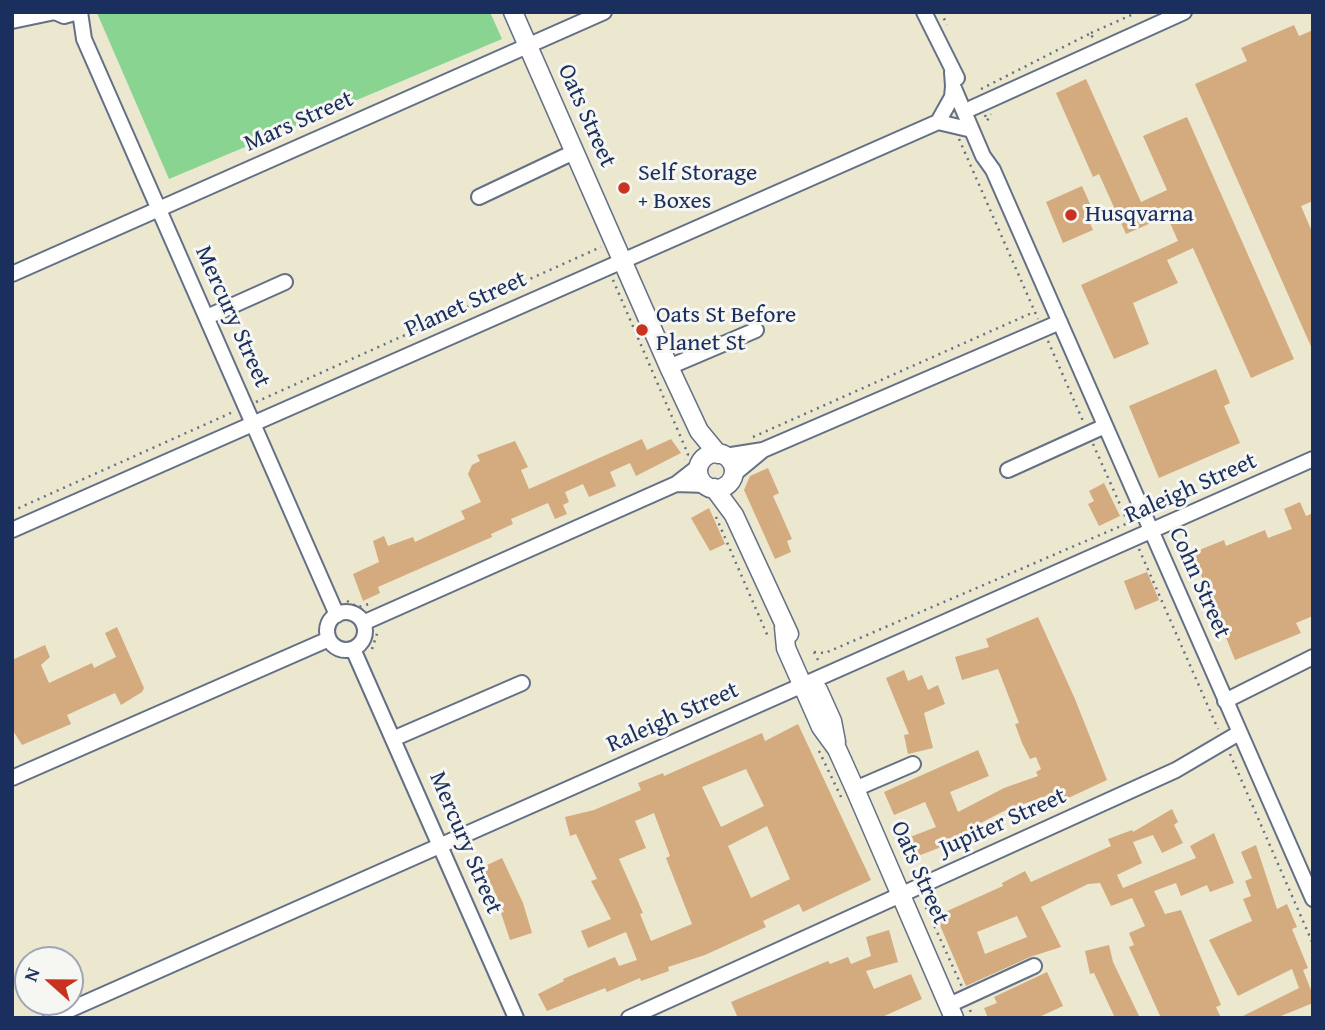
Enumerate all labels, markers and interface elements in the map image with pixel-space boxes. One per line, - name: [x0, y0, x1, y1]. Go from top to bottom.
- street label: Oats Street: [550, 60, 622, 172]
- street label: Mars Street: [240, 85, 358, 159]
- place label: Self Storage + Boxes: [638, 160, 757, 216]
- marker: Self Storage + Boxes: [616, 180, 632, 196]
- place label: Husqvarna: [1085, 201, 1194, 229]
- marker: Husqvarna: [1063, 207, 1079, 223]
- street label: Mercury Street: [188, 242, 276, 392]
- street label: Planet Street: [401, 265, 531, 345]
- place label: Oats St Before Planet St: [656, 302, 796, 358]
- marker: Oats St Before Planet St: [634, 322, 650, 338]
- street label: Raleigh Street: [1121, 447, 1261, 531]
- street label: Cohn Street: [1162, 523, 1236, 643]
- street label: Raleigh Street: [603, 676, 743, 760]
- street label: Mercury Street: [422, 767, 508, 919]
- street label: Jupiter Street: [935, 782, 1071, 864]
- street label: Oats Street: [883, 817, 955, 929]
- north arrow: [14, 946, 84, 1016]
- text: N: [16, 963, 47, 985]

